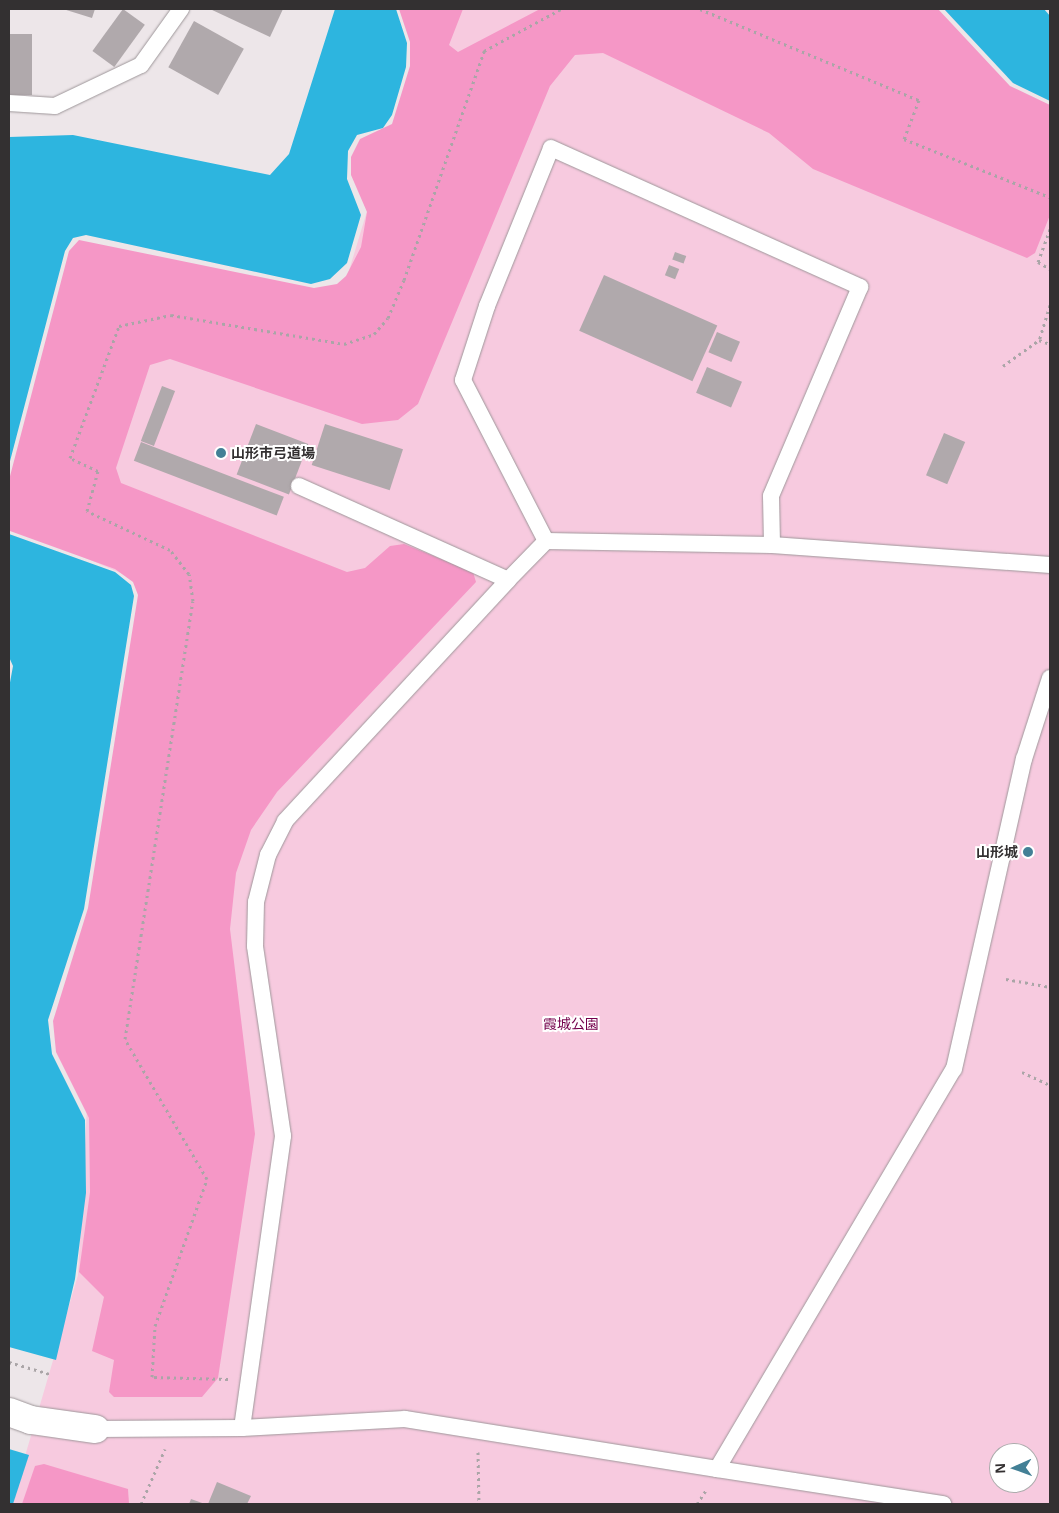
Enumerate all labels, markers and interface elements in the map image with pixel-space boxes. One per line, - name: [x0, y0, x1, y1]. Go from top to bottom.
- place label: 山形市弓道場: [231, 445, 315, 461]
- marker: 山形市弓道場: [215, 447, 227, 459]
- place label: 山形城: [976, 844, 1018, 860]
- marker: 山形城: [1022, 846, 1034, 858]
- park label: 霞城公園: [543, 1016, 599, 1032]
- north arrow: [989, 1443, 1039, 1493]
- text: N: [992, 1463, 1008, 1474]

